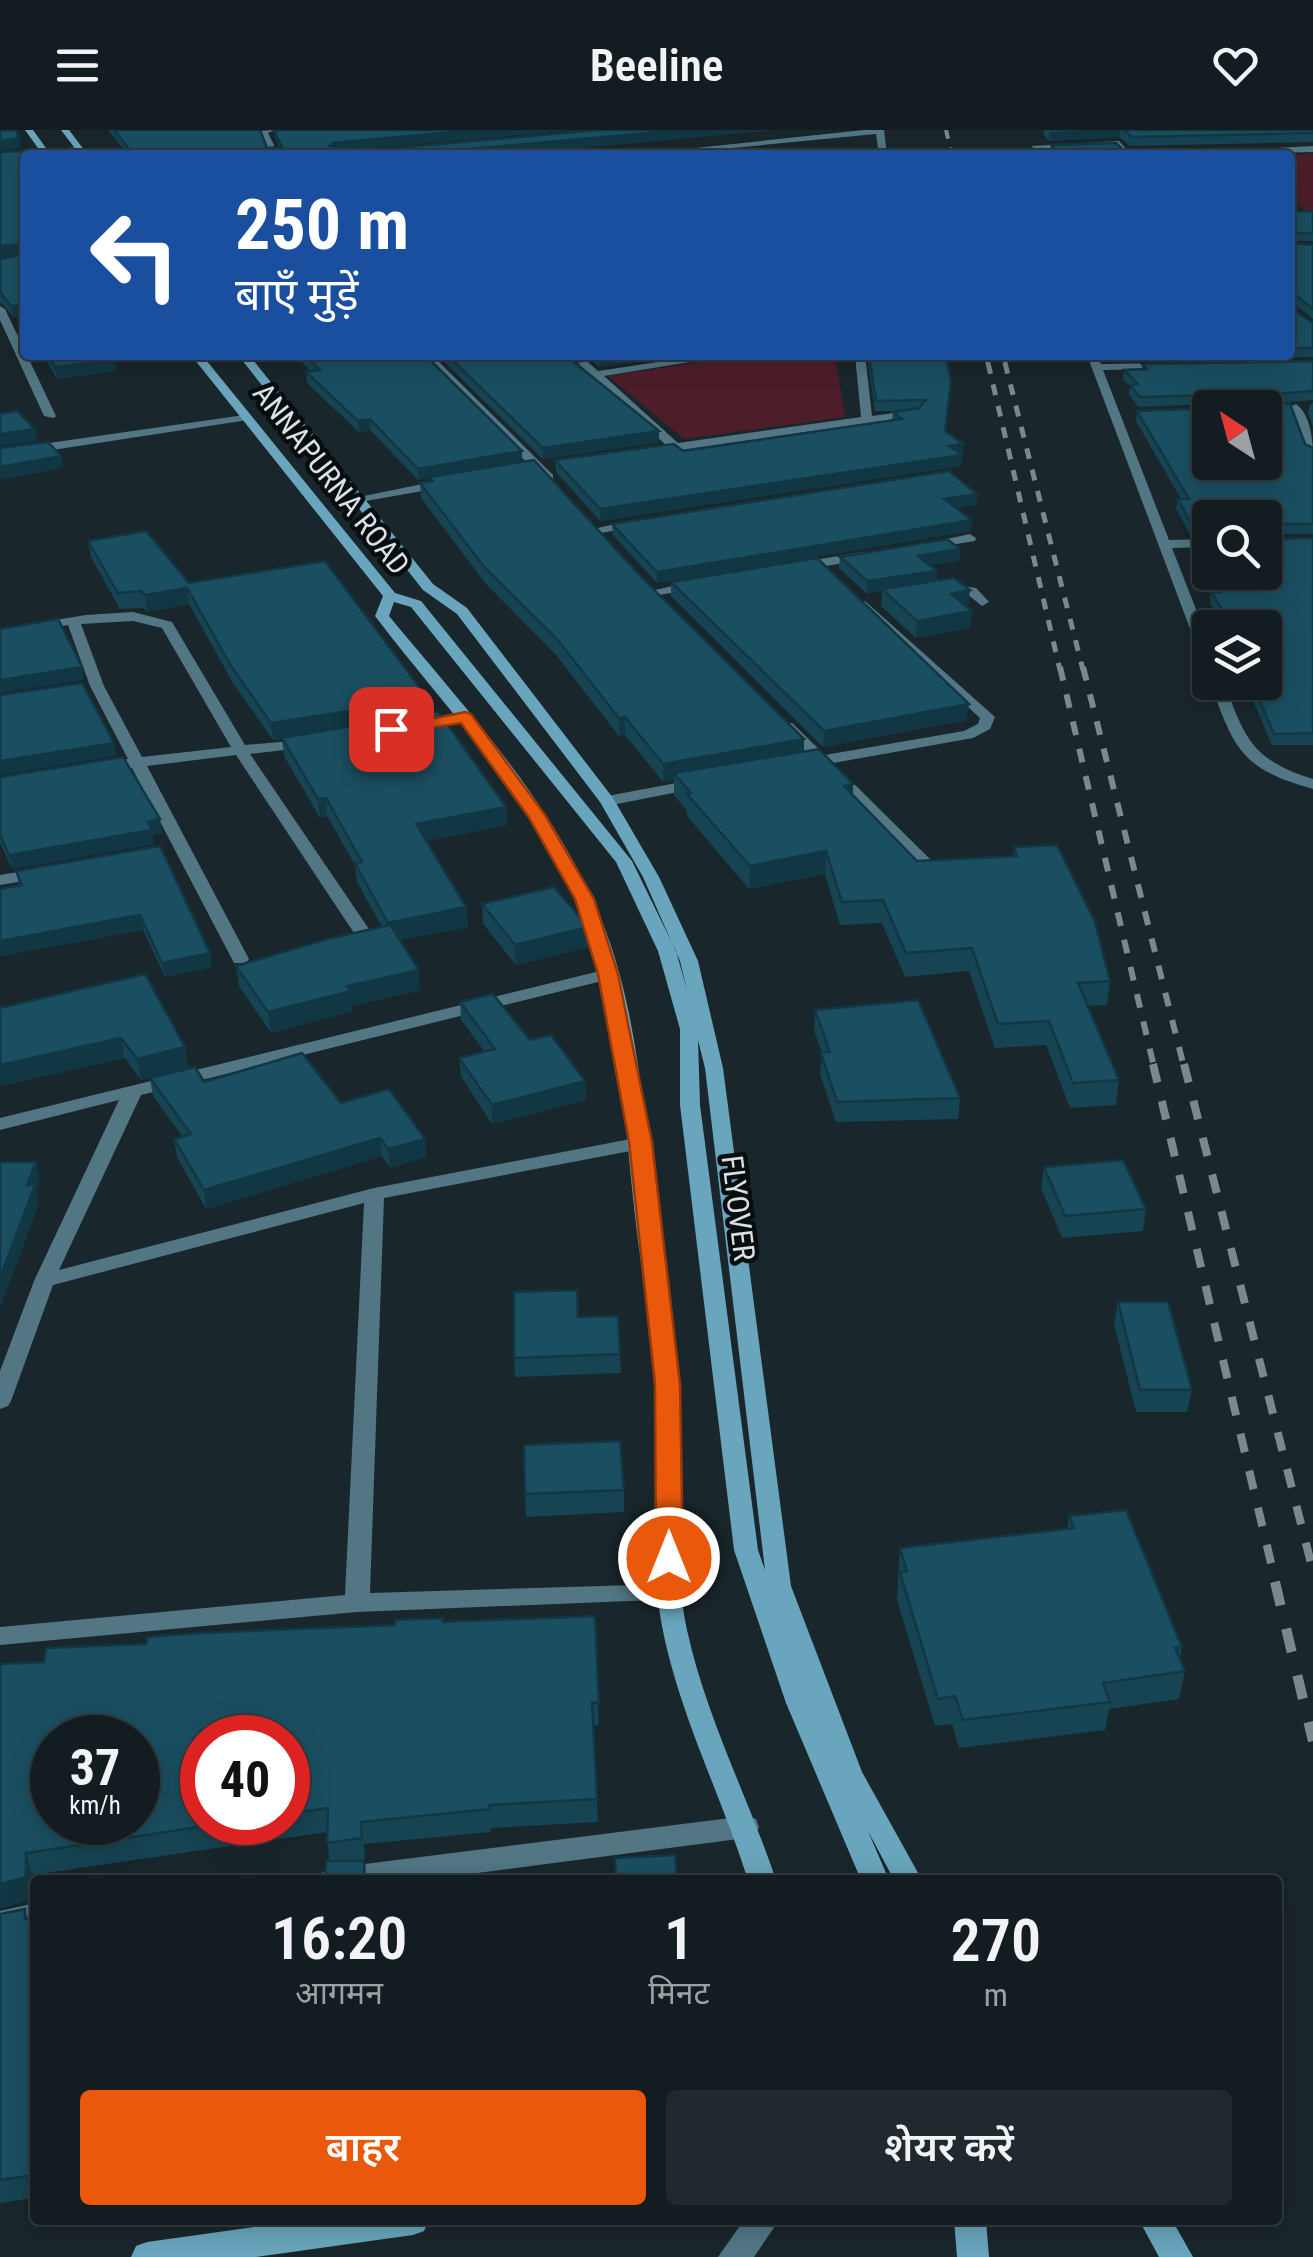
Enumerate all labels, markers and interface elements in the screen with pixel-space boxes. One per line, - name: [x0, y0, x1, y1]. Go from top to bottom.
- icon: menu: [50, 38, 105, 93]
- icon: heart: [1208, 38, 1263, 93]
- text: Beeline: [590, 39, 723, 92]
- text: 250 m: [235, 184, 409, 266]
- icon: left: [70, 190, 200, 320]
- text: बाएँ मुड़ें: [235, 268, 359, 321]
- street label: ANNAPURNA ROAD: [246, 376, 417, 581]
- north arrow: [1192, 390, 1282, 480]
- map controls: [1192, 390, 1282, 700]
- button: search: [1192, 500, 1282, 590]
- button: layers: [1192, 610, 1282, 700]
- pin: [349, 687, 434, 772]
- icon: arrive: [364, 702, 419, 757]
- street label: FLYOVER: [715, 1153, 762, 1263]
- position arrow: [617, 1506, 721, 1610]
- speed limit sign: 40: [180, 1715, 310, 1845]
- text: 37: [70, 1739, 120, 1797]
- text: km/h: [69, 1791, 121, 1820]
- text: 16:20: [271, 1903, 407, 1974]
- text: 1: [664, 1903, 694, 1974]
- text: 270: [951, 1905, 1041, 1976]
- text: आगमन: [295, 1974, 383, 2012]
- text: मिनट: [648, 1974, 710, 2012]
- text: m: [984, 1976, 1008, 2014]
- button: बाहर: [80, 2090, 646, 2205]
- button: शेयर करें: [666, 2090, 1232, 2205]

